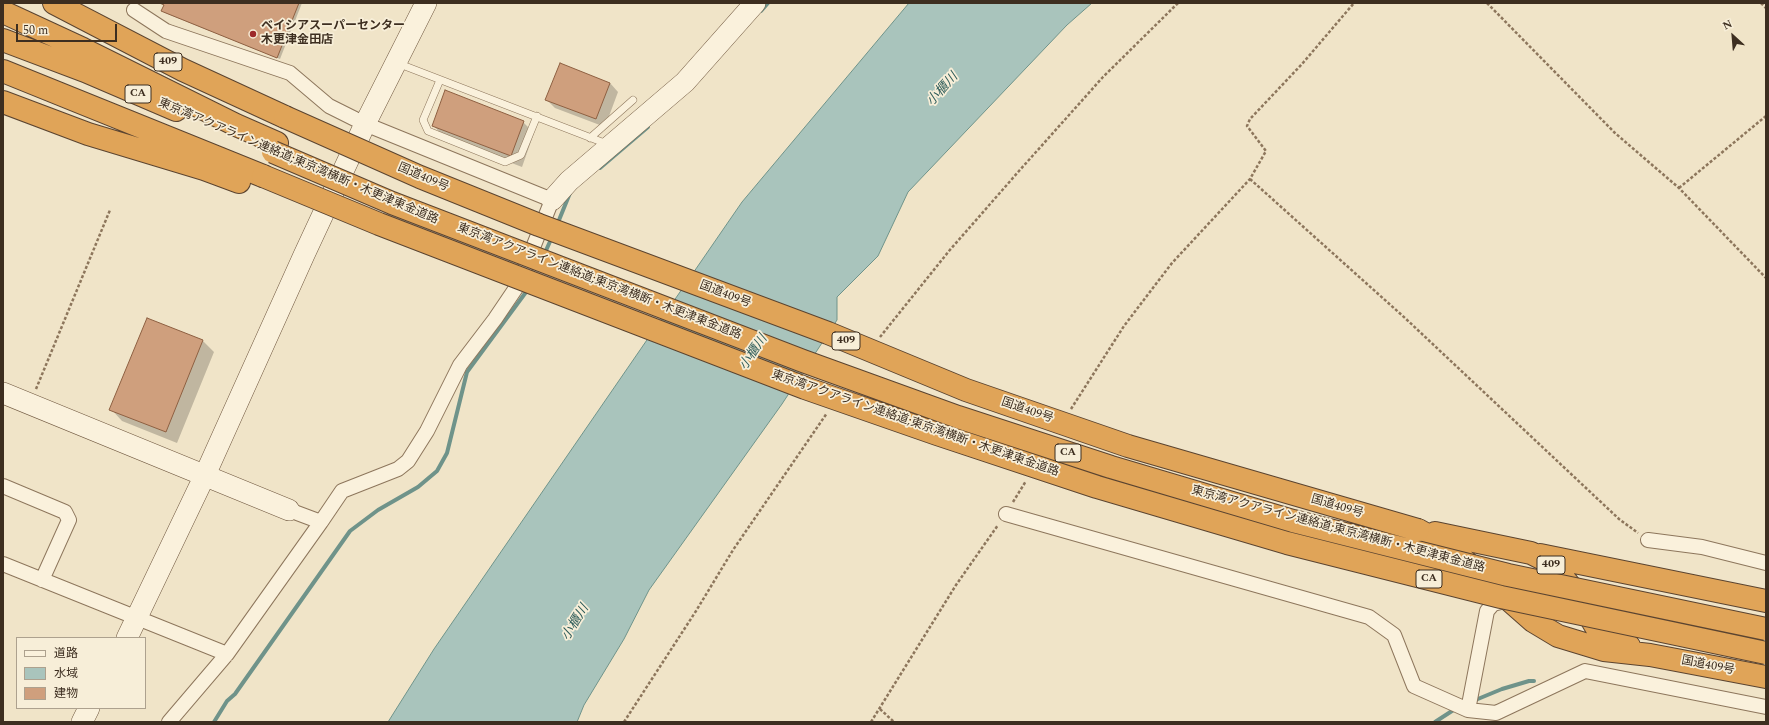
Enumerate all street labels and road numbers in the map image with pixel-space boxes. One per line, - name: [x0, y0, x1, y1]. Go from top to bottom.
- road number: 409: [154, 53, 182, 71]
- road number: CA: [125, 85, 151, 103]
- street label: 東京湾アクアライン連絡道;東京湾横断・木更津東金道路: [156, 96, 440, 228]
- street label: 国道409号: [395, 161, 451, 195]
- street label: 東京湾アクアライン連絡道;東京湾横断・木更津東金道路: [455, 221, 743, 343]
- street label: 国道409号: [697, 279, 753, 311]
- road number: 409: [832, 332, 860, 350]
- street label: 東京湾アクアライン連絡道;東京湾横断・木更津東金道路: [769, 368, 1061, 480]
- street label: 国道409号: [999, 395, 1055, 427]
- road number: CA: [1055, 444, 1081, 462]
- street label: 東京湾アクアライン連絡道;東京湾横断・木更津東金道路: [1190, 484, 1486, 576]
- street label: 国道409号: [1309, 493, 1365, 521]
- road number: 409: [1537, 556, 1565, 574]
- road number: CA: [1416, 570, 1442, 588]
- street label: 国道409号: [1680, 654, 1736, 678]

